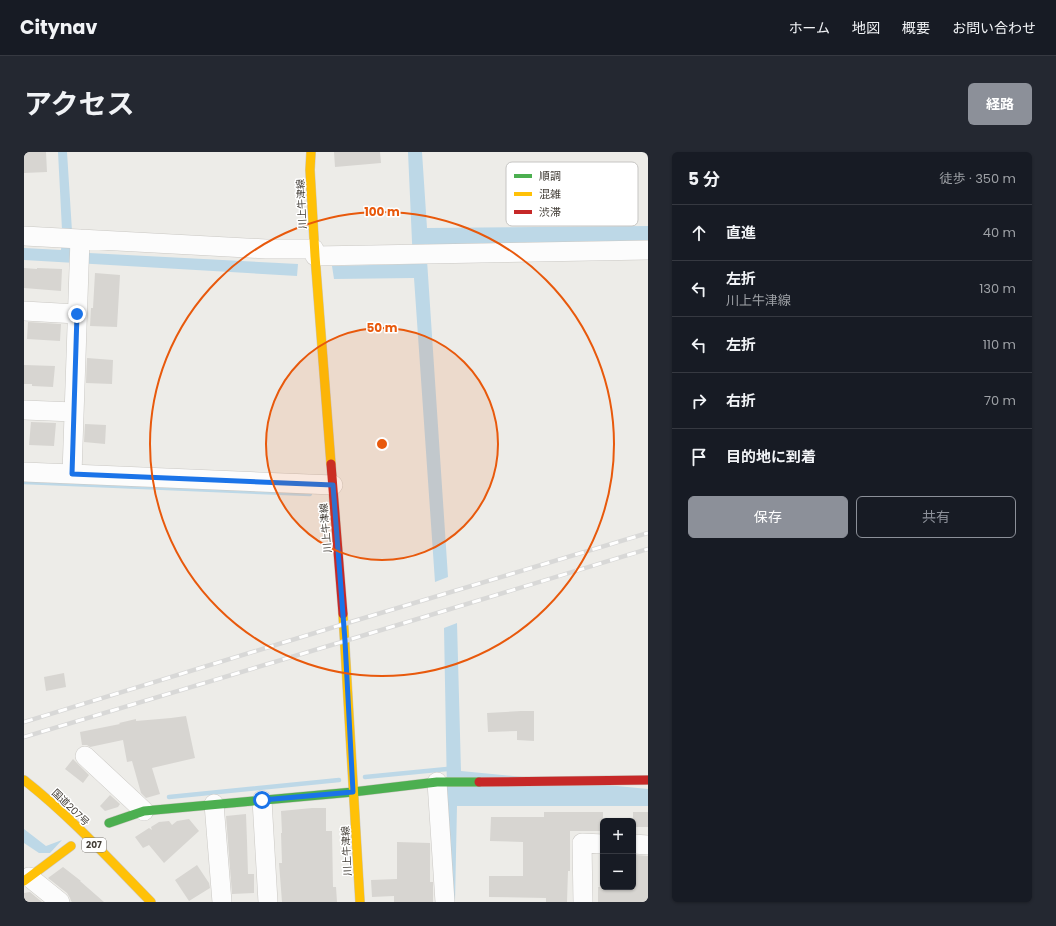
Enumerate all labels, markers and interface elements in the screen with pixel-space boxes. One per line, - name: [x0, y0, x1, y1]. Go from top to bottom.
- text: Citynav: [20, 14, 97, 41]
- text: ホーム: [788, 18, 830, 38]
- text: 地図: [852, 18, 880, 38]
- text: 概要: [902, 18, 930, 38]
- text: お問い合わせ: [952, 18, 1036, 38]
- button: 経路: [968, 83, 1032, 125]
- text: アクセス: [24, 85, 135, 124]
- legend: [506, 162, 638, 226]
- text: 5 分: [688, 167, 720, 191]
- text: 順調: [539, 168, 561, 184]
- text: 徒歩 · 350 m: [939, 169, 1016, 188]
- street label: 川上牛津線: [293, 179, 310, 229]
- text: 混雑: [539, 186, 561, 202]
- text: 100 m: [364, 203, 400, 220]
- text: 渋滞: [539, 204, 561, 220]
- icon: ahead: [688, 222, 710, 244]
- text: 直進: [726, 222, 756, 243]
- text: 40 m: [983, 223, 1016, 242]
- text: 左折: [726, 268, 756, 289]
- icon: left: [688, 278, 710, 300]
- text: 130 m: [979, 279, 1016, 298]
- text: 川上牛津線: [726, 291, 791, 310]
- route end: [68, 305, 86, 323]
- text: 50 m: [367, 319, 398, 336]
- icon: left: [688, 334, 710, 356]
- text: 左折: [726, 334, 756, 355]
- text: 110 m: [983, 335, 1016, 354]
- icon: right: [688, 390, 710, 412]
- text: 右折: [726, 390, 756, 411]
- text: 70 m: [984, 391, 1016, 410]
- centre of rings: [375, 437, 389, 451]
- icon: arrive: [688, 446, 710, 468]
- text: 目的地に到着: [726, 446, 816, 467]
- button: 保存: [688, 496, 848, 538]
- button: 共有: [856, 496, 1016, 538]
- street label: 川上牛津線: [316, 502, 335, 554]
- street label: 国道207号: [48, 785, 93, 829]
- route start: [253, 791, 271, 809]
- map controls: [600, 818, 636, 890]
- button: +: [600, 818, 636, 854]
- street label: 川上牛津線: [338, 826, 355, 876]
- road number: 207: [82, 838, 106, 852]
- button: −: [600, 854, 636, 890]

